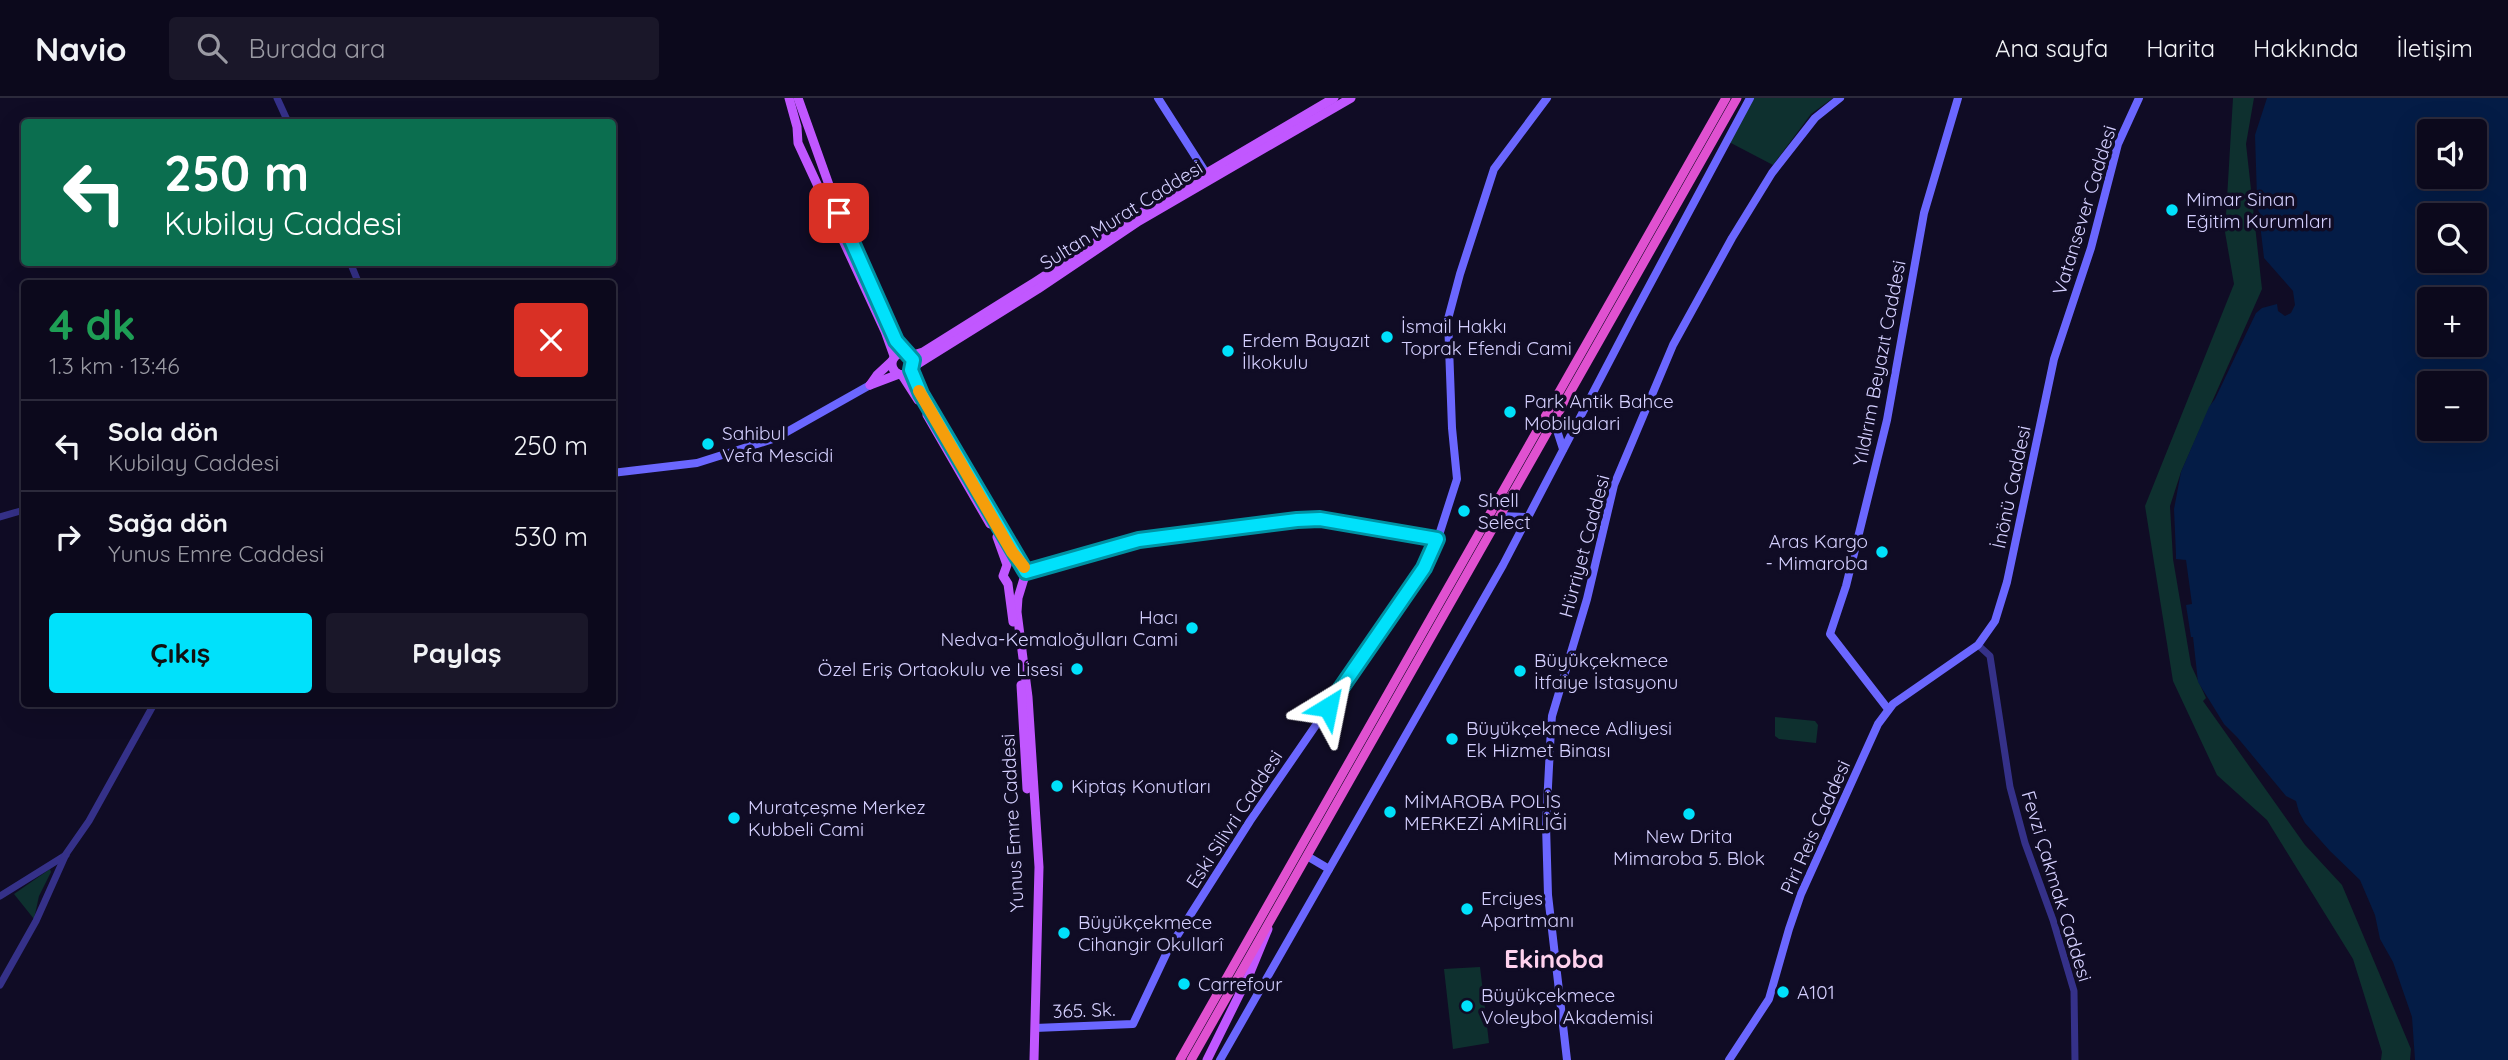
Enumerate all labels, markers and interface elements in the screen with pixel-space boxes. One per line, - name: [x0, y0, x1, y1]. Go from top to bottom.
- search box: [169, 17, 659, 80]
- text: Navio: [35, 28, 127, 69]
- icon: search: [193, 29, 231, 67]
- text: Burada ara: [249, 32, 386, 65]
- text: Ana sayfa: [1995, 33, 2108, 63]
- text: Harita: [2146, 33, 2215, 63]
- text: Hakkında: [2253, 33, 2359, 63]
- text: İletişim: [2397, 33, 2473, 63]
- map controls: [2417, 119, 2487, 441]
- button: sound: [2417, 119, 2487, 189]
- street label: Vatansever Caddesi: [2047, 122, 2121, 298]
- text: 250 m: [164, 142, 309, 203]
- icon: left: [49, 147, 140, 238]
- street label: Sultan Murat Caddesi: [1035, 155, 1207, 275]
- pin: [809, 183, 869, 243]
- place label: Mimar Sinan Eğitim Kurumları: [2186, 187, 2332, 233]
- icon: arrive: [820, 194, 858, 232]
- marker: Mimar Sinan Eğitim Kurumları: [2164, 202, 2180, 218]
- text: Kubilay Caddesi: [164, 203, 402, 243]
- button: search: [2417, 203, 2487, 273]
- street label: Yıldırım Beyazıt Caddesi: [1847, 258, 1911, 468]
- button: +: [2417, 287, 2487, 357]
- text: 4 dk: [49, 298, 136, 351]
- button: close: [514, 303, 588, 377]
- place label: İsmail Hakkı Toprak Efendi Cami: [1401, 314, 1572, 360]
- place label: Erdem Bayazıt İlkokulu: [1242, 328, 1370, 374]
- marker: İsmail Hakkı Toprak Efendi Cami: [1379, 329, 1395, 345]
- marker: Erdem Bayazıt İlkokulu: [1220, 343, 1236, 359]
- text: 1.3 km · 13:46: [49, 351, 180, 380]
- button: −: [2417, 371, 2487, 441]
- place label: Park Antik Bahce Mobilyalari: [1524, 389, 1674, 435]
- marker: Park Antik Bahce Mobilyalari: [1502, 404, 1518, 420]
- text: Sola dön: [108, 415, 218, 448]
- place label: Sahibul Vefa Mescidi: [722, 421, 833, 467]
- street label: İnönü Caddesi: [1986, 423, 2036, 551]
- icon: left: [49, 427, 87, 465]
- text: 250 m: [513, 429, 588, 462]
- marker: Sahibul Vefa Mescidi: [700, 436, 716, 452]
- text: Kubilay Caddesi: [108, 448, 279, 477]
- street label: Hürriyet Caddesi: [1553, 472, 1615, 620]
- place label: Shell Select: [1478, 488, 1531, 534]
- marker: Shell Select: [1456, 503, 1472, 519]
- text: Sağa dön: [108, 506, 228, 539]
- icon: right: [49, 518, 87, 556]
- text: 530 m: [514, 520, 588, 553]
- place label: Aras Kargo - Mimaroba: [1765, 529, 1868, 575]
- text: Yunus Emre Caddesi: [108, 539, 324, 568]
- marker: Aras Kargo - Mimaroba: [1874, 544, 1890, 560]
- place label: Hacı Nedva-Kemaloğulları Cami: [941, 605, 1178, 651]
- button: Çıkış: [49, 613, 312, 693]
- button: Paylaş: [326, 613, 588, 693]
- marker: Hacı Nedva-Kemaloğulları Cami: [1184, 620, 1200, 636]
- place label: Büyükçekmece İtfaiye İstasyonu: [1534, 648, 1678, 694]
- place label: Özel Eriş Ortaokulu ve Lisesi: [818, 657, 1063, 681]
- marker: Özel Eriş Ortaokulu ve Lisesi: [1069, 661, 1085, 677]
- marker: Büyükçekmece İtfaiye İstasyonu: [1512, 663, 1528, 679]
- position arrow: [1291, 670, 1365, 744]
- place label: Büyükçekmece Adliyesi Ek Hizmet Binası: [1466, 716, 1672, 762]
- marker: Büyükçekmece Adliyesi Ek Hizmet Binası: [1444, 731, 1460, 747]
- street label: Yunus Emre Caddesi: [995, 733, 1029, 913]
- street label: Eski Silivri Caddesi: [1180, 746, 1288, 892]
- street label: Piri Reis Caddesi: [1775, 756, 1855, 898]
- place label: Kiptaş Konutları: [1071, 774, 1211, 798]
- marker: Kiptaş Konutları: [1049, 778, 1065, 794]
- street label: Fevzi Çakmak Caddesi: [2017, 788, 2097, 984]
- place label: MİMAROBA POLİS MERKEZİ AMİRLİĞİ: [1404, 789, 1567, 835]
- place label: Muratçeşme Merkez Kubbeli Cami: [748, 795, 926, 841]
- marker: MİMAROBA POLİS MERKEZİ AMİRLİĞİ: [1382, 804, 1398, 820]
- marker: New Drita Mimaroba 5. Blok: [1681, 806, 1697, 822]
- marker: Muratçeşme Merkez Kubbeli Cami: [726, 810, 742, 826]
- place label: New Drita Mimaroba 5. Blok: [1613, 824, 1765, 870]
- place label: Erciyes Apartmanı: [1481, 886, 1574, 932]
- marker: Erciyes Apartmanı: [1459, 901, 1475, 917]
- place label: Büyükçekmece Cihangir Okullarî: [1078, 910, 1224, 956]
- marker: Büyükçekmece Cihangir Okullarî: [1056, 925, 1072, 941]
- district label: Ekinoba: [1504, 942, 1604, 975]
- place label: Carrefour: [1198, 972, 1283, 996]
- marker: Carrefour: [1176, 976, 1192, 992]
- place label: A101: [1797, 980, 1835, 1004]
- place label: Büyükçekmece Voleybol Akademisi: [1481, 983, 1653, 1029]
- marker: A101: [1775, 984, 1791, 1000]
- street label: 365. Sk.: [1052, 997, 1116, 1023]
- marker: Büyükçekmece Voleybol Akademisi: [1459, 998, 1475, 1014]

